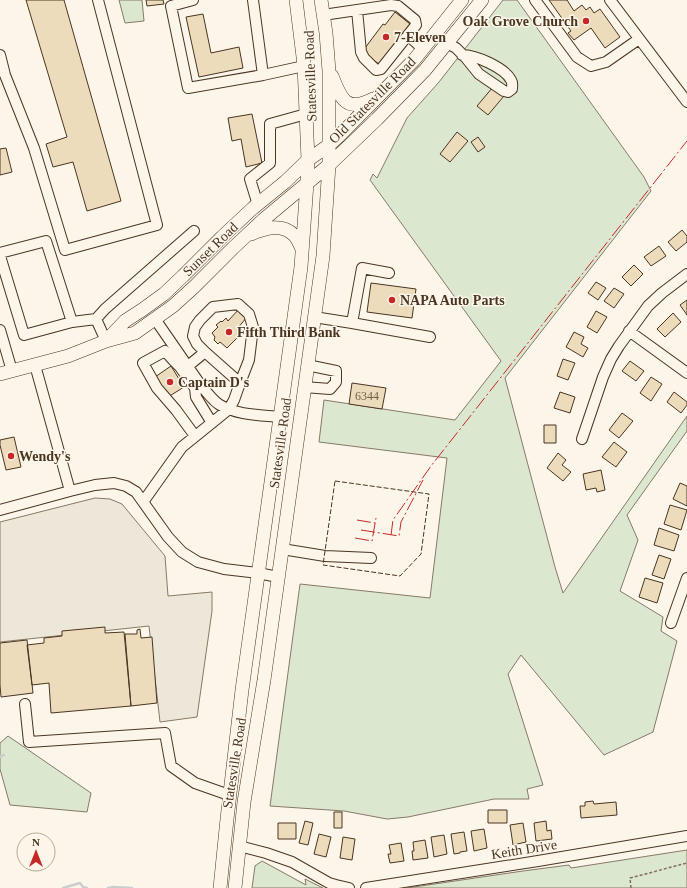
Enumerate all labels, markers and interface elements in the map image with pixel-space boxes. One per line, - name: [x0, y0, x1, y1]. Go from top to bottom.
- place label: Oak Grove Church: [463, 14, 578, 29]
- marker: Oak Grove Church: [581, 16, 591, 26]
- street label: Statesville Road: [301, 30, 320, 122]
- place label: 7-Eleven: [394, 30, 446, 45]
- marker: 7-Eleven: [381, 32, 391, 42]
- street label: Old Statesville Road: [326, 54, 419, 147]
- street label: Sunset Road: [180, 220, 241, 279]
- place label: NAPA Auto Parts: [400, 293, 505, 308]
- marker: NAPA Auto Parts: [387, 295, 397, 305]
- place label: Fifth Third Bank: [237, 325, 340, 340]
- marker: Fifth Third Bank: [224, 327, 234, 337]
- place label: Captain D's: [178, 375, 250, 390]
- marker: Captain D's: [165, 377, 175, 387]
- house number: 6344: [355, 389, 379, 403]
- street label: Statesville Road: [267, 397, 294, 489]
- place label: Wendy's: [19, 449, 71, 464]
- marker: Wendy's: [6, 451, 16, 461]
- street label: Statesville Road: [220, 717, 249, 809]
- north arrow: [16, 832, 56, 872]
- text: N: [32, 836, 40, 848]
- street label: Keith Drive: [490, 837, 558, 862]

